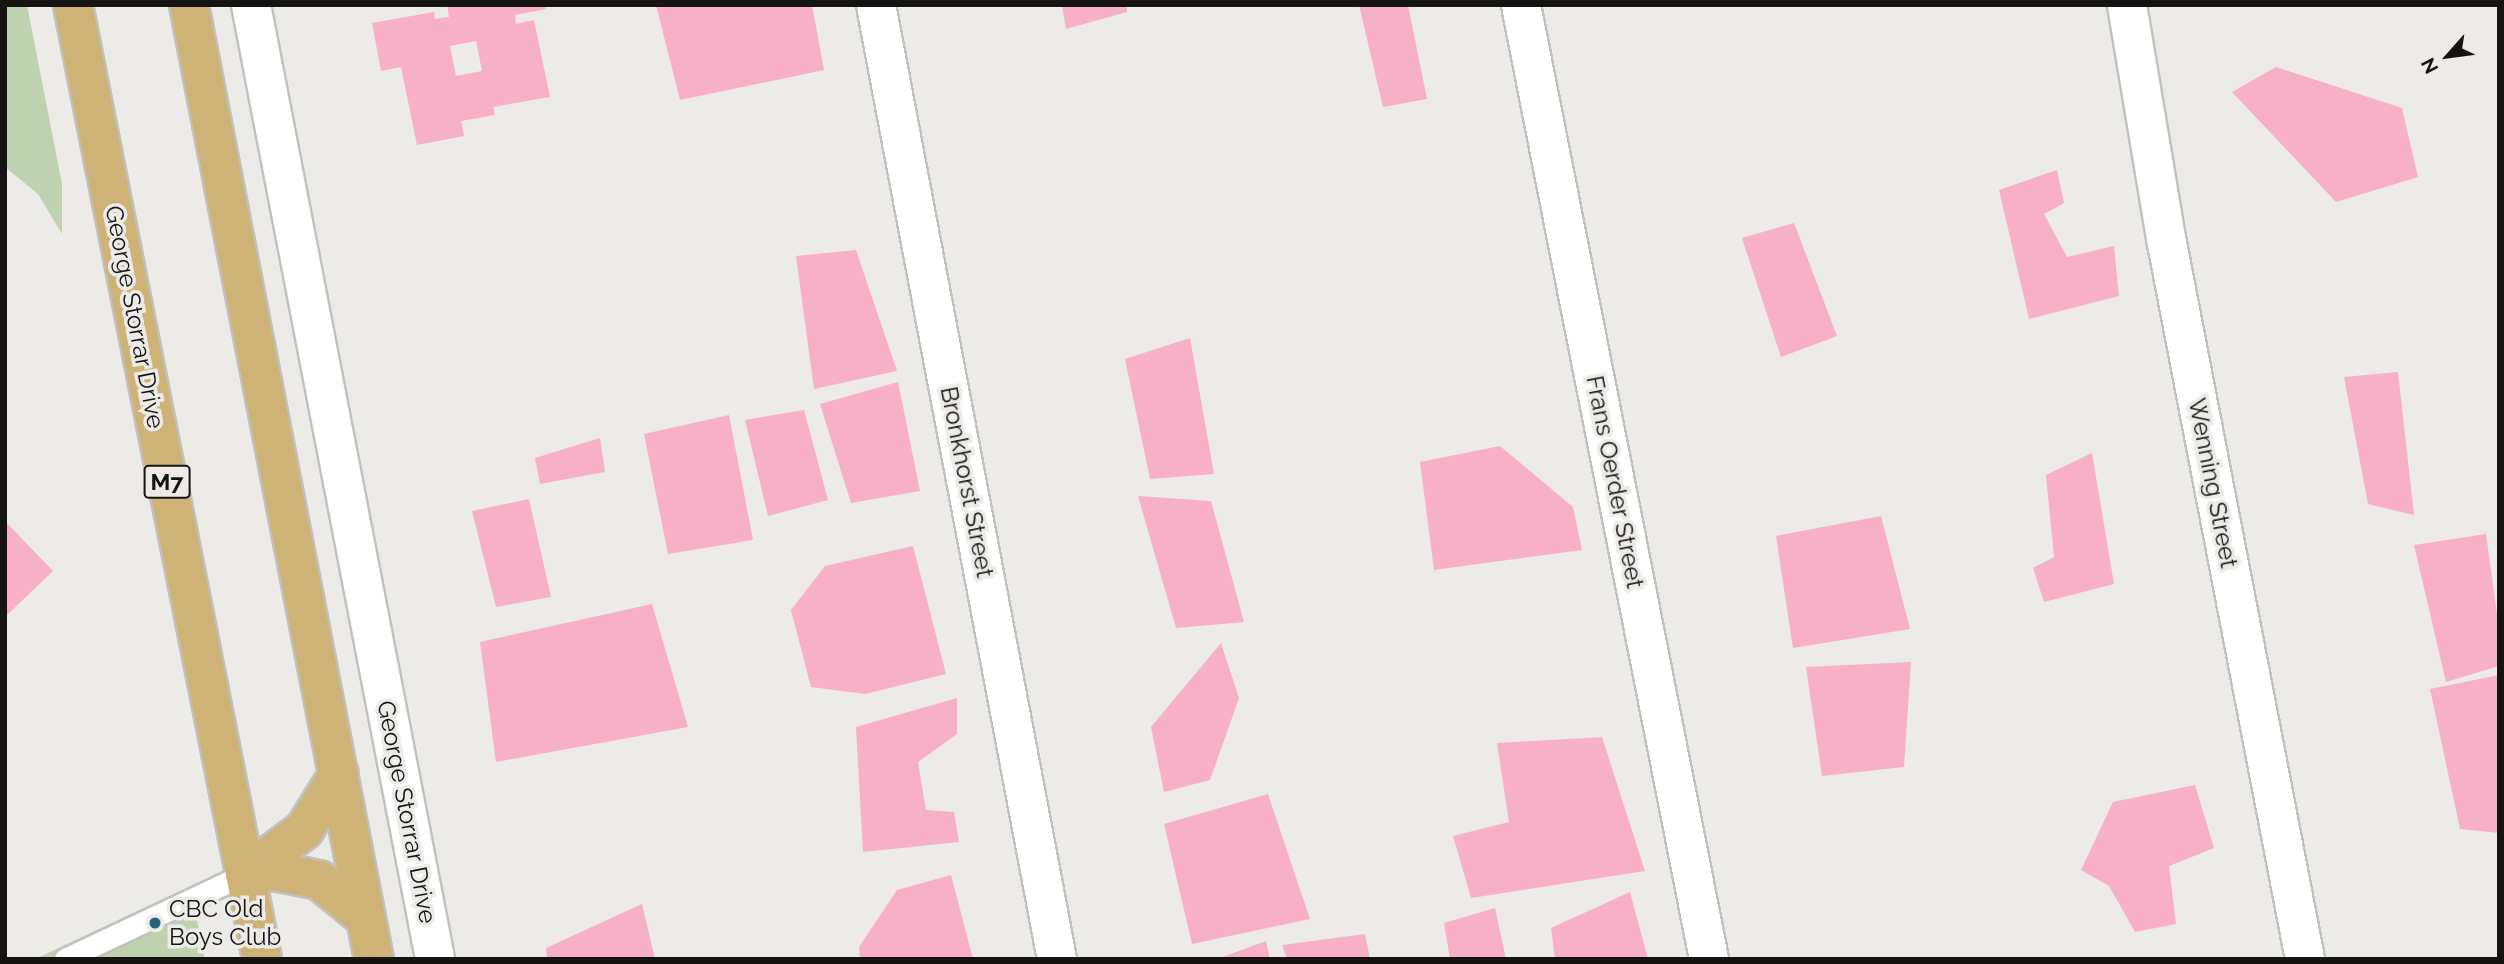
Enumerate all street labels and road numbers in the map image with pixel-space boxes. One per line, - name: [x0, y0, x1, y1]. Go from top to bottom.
- street label: George Storrar Drive: [99, 203, 171, 431]
- street label: Frans Oerder Street: [1580, 373, 1650, 591]
- street label: Bronkhorst Street: [934, 384, 1000, 580]
- street label: Wenning Street: [2182, 396, 2244, 570]
- road number: M7: [142, 462, 192, 502]
- street label: George Storrar Drive: [371, 698, 443, 926]

